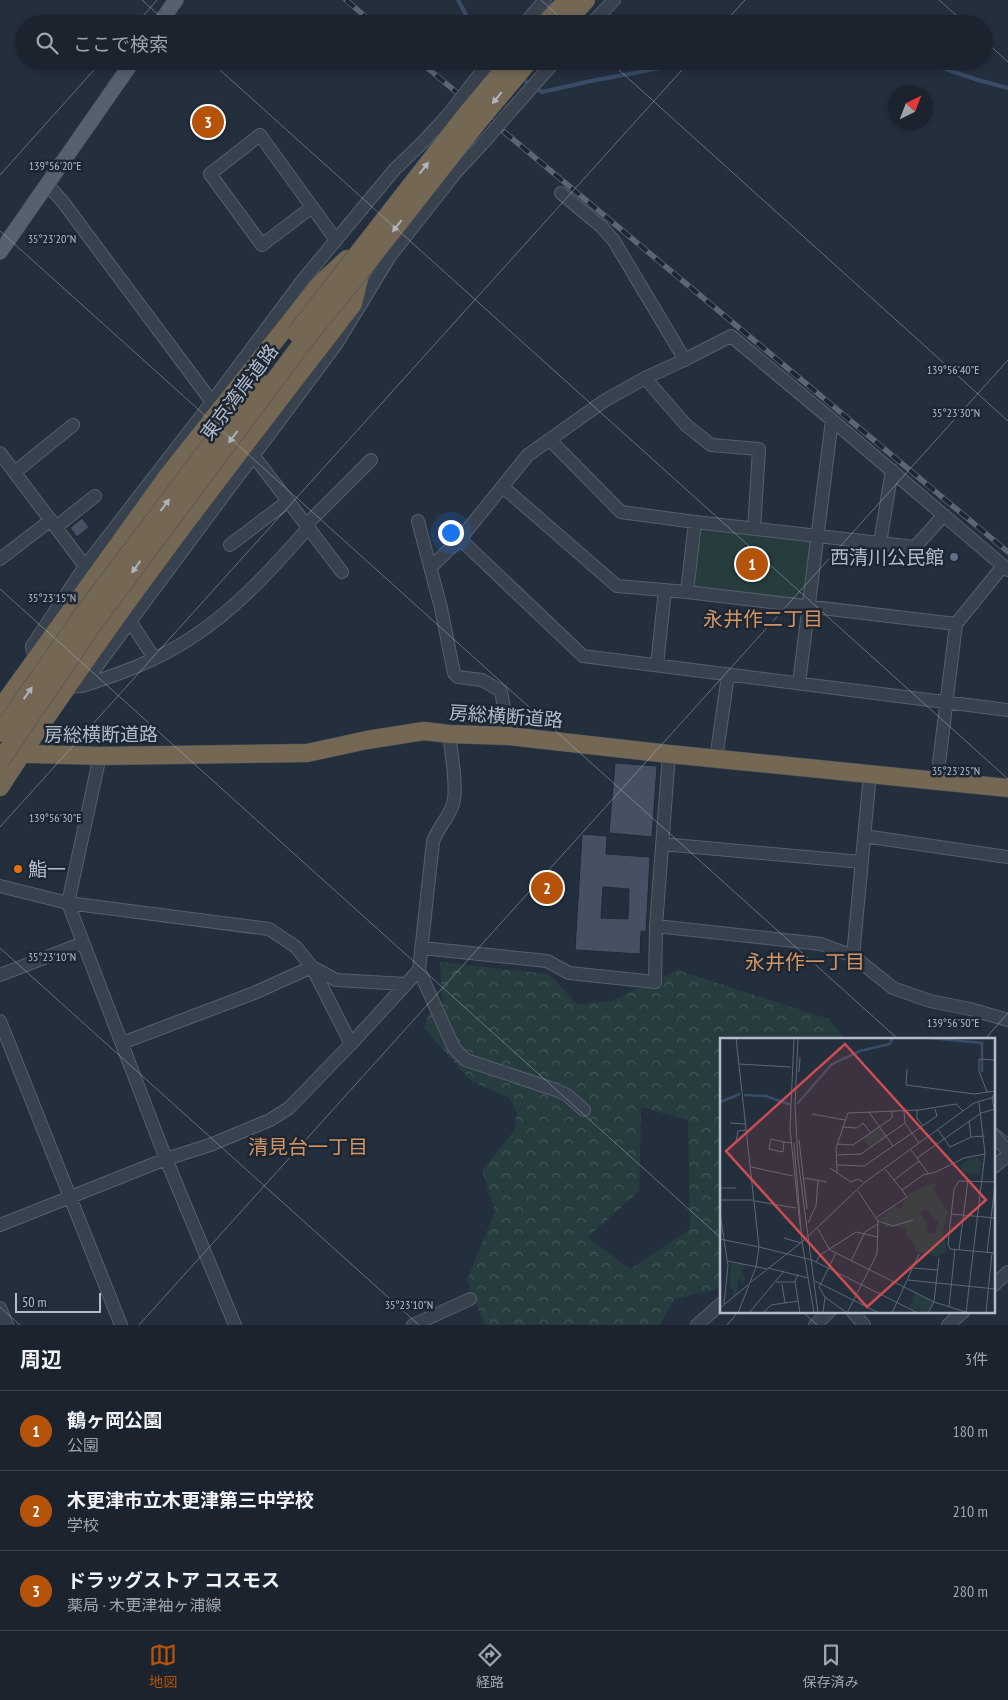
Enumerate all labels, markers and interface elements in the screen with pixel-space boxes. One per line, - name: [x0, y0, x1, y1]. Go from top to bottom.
- search box: [15, 15, 993, 70]
- icon: search: [33, 29, 61, 57]
- text: ここで検索: [73, 32, 168, 56]
- north arrow: [888, 85, 933, 130]
- one-way arrow: [492, 91, 503, 104]
- pin: 3: [192, 103, 224, 141]
- text: 139°56'20"E: [29, 158, 81, 173]
- one-way arrow: [418, 162, 429, 175]
- one-way arrow: [391, 219, 402, 232]
- text: 35°23'20"N: [28, 231, 76, 246]
- street label: 東京湾岸道路: [195, 339, 283, 445]
- text: 139°56'40"E: [927, 362, 979, 377]
- text: 35°23'30"N: [932, 405, 980, 420]
- one-way arrow: [227, 430, 238, 443]
- one-way arrow: [159, 499, 170, 512]
- your location: [438, 520, 464, 546]
- pin: 1: [736, 545, 768, 583]
- place label: 西清川公民館: [830, 545, 944, 569]
- marker: 西清川公民館: [948, 551, 960, 563]
- one-way arrow: [130, 560, 141, 573]
- text: 35°23'15"N: [28, 590, 76, 605]
- district label: 永井作二丁目: [703, 606, 823, 632]
- one-way arrow: [23, 686, 33, 700]
- street label: 房総横断道路: [448, 700, 564, 732]
- street label: 房総横断道路: [44, 722, 158, 746]
- text: 35°23'25"N: [932, 763, 980, 778]
- text: 139°56'30"E: [29, 810, 81, 825]
- place label: 鮨一: [28, 857, 66, 881]
- marker: 鮨一: [12, 863, 24, 875]
- pin: 2: [531, 869, 563, 907]
- text: 35°23'10"N: [28, 949, 76, 964]
- district label: 永井作一丁目: [745, 949, 865, 975]
- text: 139°56'50"E: [927, 1015, 979, 1030]
- inset map: [720, 1038, 996, 1312]
- district label: 清見台一丁目: [248, 1134, 368, 1160]
- scale bar: [15, 1290, 101, 1313]
- text: 50 m: [22, 1293, 47, 1311]
- text: 35°23'10"N: [385, 1297, 433, 1312]
- text: 周辺: [20, 1346, 62, 1373]
- text: 3件: [965, 1349, 988, 1369]
- text: 鶴ヶ岡公園: [67, 1408, 162, 1432]
- text: 1: [32, 1421, 40, 1441]
- text: 180 m: [953, 1421, 988, 1441]
- text: 公園: [67, 1435, 99, 1455]
- text: 木更津市立木更津第三中学校: [67, 1488, 314, 1512]
- text: 2: [32, 1501, 40, 1521]
- text: 210 m: [953, 1501, 988, 1521]
- text: 学校: [67, 1515, 99, 1535]
- text: ドラッグストア コスモス: [67, 1568, 280, 1592]
- text: 3: [32, 1581, 40, 1601]
- text: 280 m: [953, 1581, 988, 1601]
- text: 薬局 · 木更津袖ヶ浦線: [67, 1595, 221, 1615]
- tab: 地図: [149, 1641, 177, 1691]
- tab: 経路: [476, 1641, 504, 1691]
- tab: 保存済み: [803, 1641, 859, 1691]

